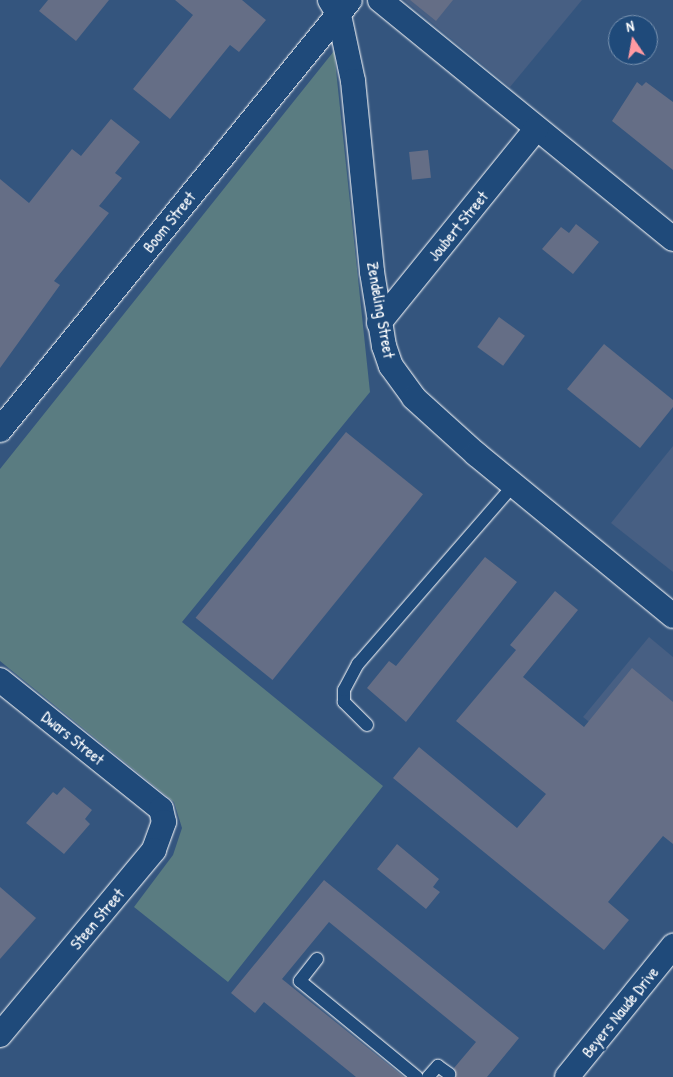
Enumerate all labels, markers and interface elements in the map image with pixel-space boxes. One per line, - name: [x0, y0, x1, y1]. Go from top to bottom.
- north arrow: [608, 15, 658, 65]
- text: N: [624, 16, 636, 36]
- street label: Joubert Street: [424, 187, 492, 265]
- street label: Boom Street: [139, 188, 199, 256]
- street label: Zendeling Street: [363, 260, 399, 360]
- street label: Dwars Street: [38, 707, 108, 769]
- street label: Steen Street: [66, 885, 128, 953]
- street label: Beyers Naude Drive: [578, 963, 662, 1061]

